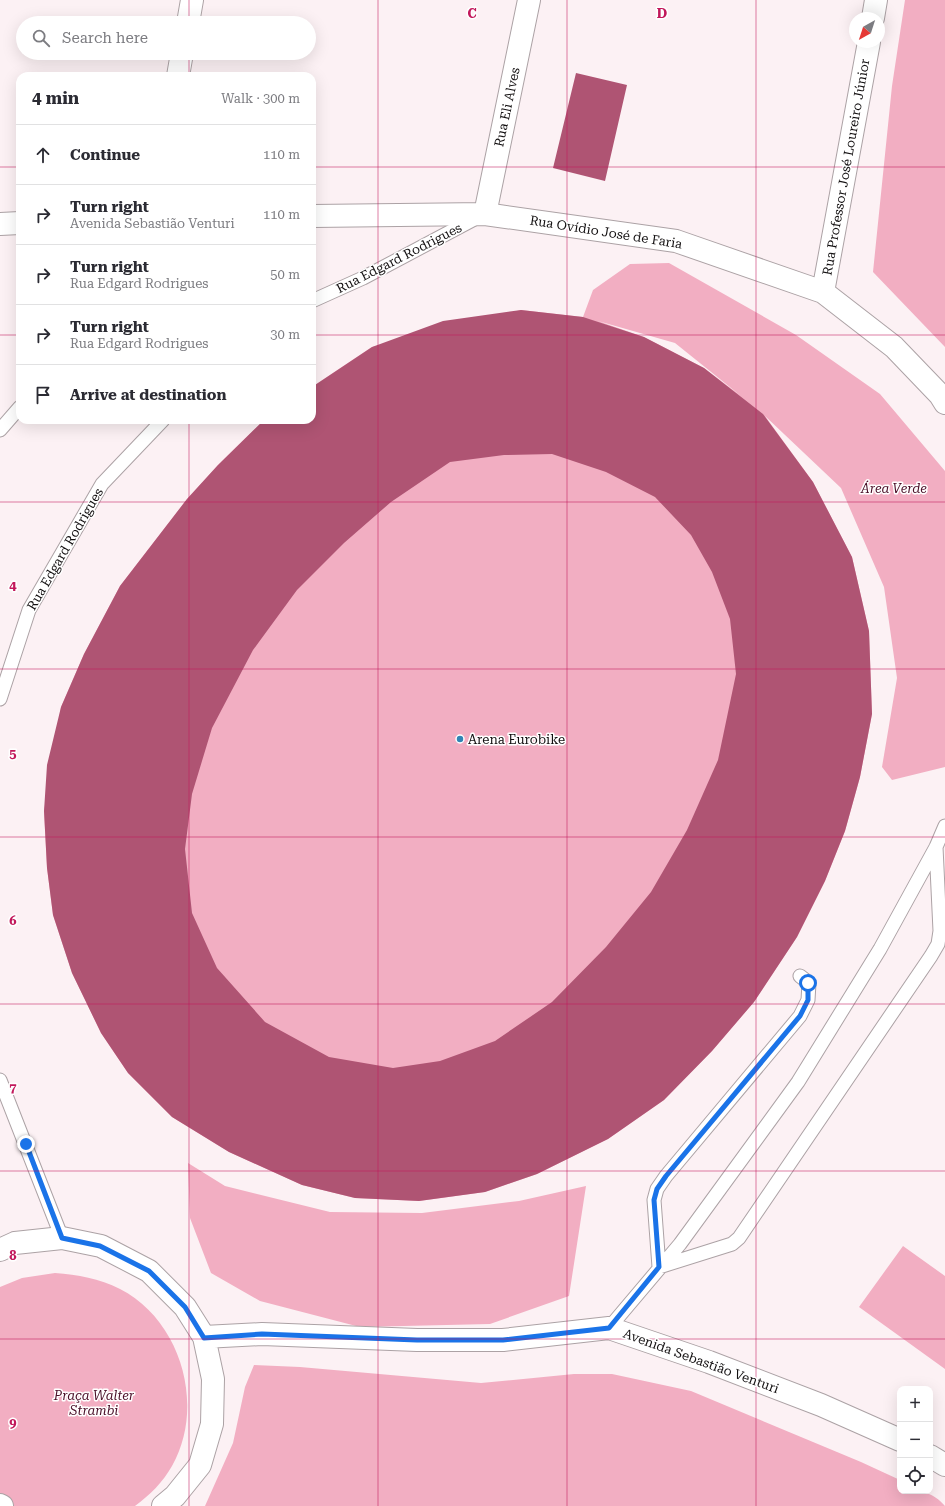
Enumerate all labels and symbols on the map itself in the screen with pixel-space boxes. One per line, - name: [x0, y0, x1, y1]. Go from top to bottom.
- text: C: [467, 6, 477, 21]
- text: D: [657, 6, 667, 21]
- north arrow: [849, 12, 885, 48]
- street label: Rua Professor José Loureiro Júnior: [820, 57, 873, 276]
- street label: Rua Eli Alves: [491, 66, 523, 148]
- street label: Rua Ovídio José de Faria: [529, 213, 683, 251]
- street label: Rua Edgard Rodrigues: [334, 220, 464, 296]
- park label: Área Verde: [860, 480, 927, 496]
- street label: Rua Edgard Rodrigues: [24, 485, 106, 613]
- text: 4: [9, 578, 17, 593]
- place label: Arena Eurobike: [468, 732, 565, 747]
- marker: Arena Eurobike: [455, 734, 465, 744]
- text: 5: [9, 746, 17, 761]
- text: 6: [9, 913, 17, 928]
- route start: [799, 974, 817, 992]
- text: 7: [9, 1080, 17, 1095]
- route end: [17, 1135, 35, 1153]
- text: 8: [9, 1248, 17, 1263]
- street label: Avenida Sebastião Venturi: [621, 1326, 781, 1396]
- park label: Praça Walter Strambi: [53, 1388, 135, 1418]
- text: 9: [9, 1415, 17, 1430]

